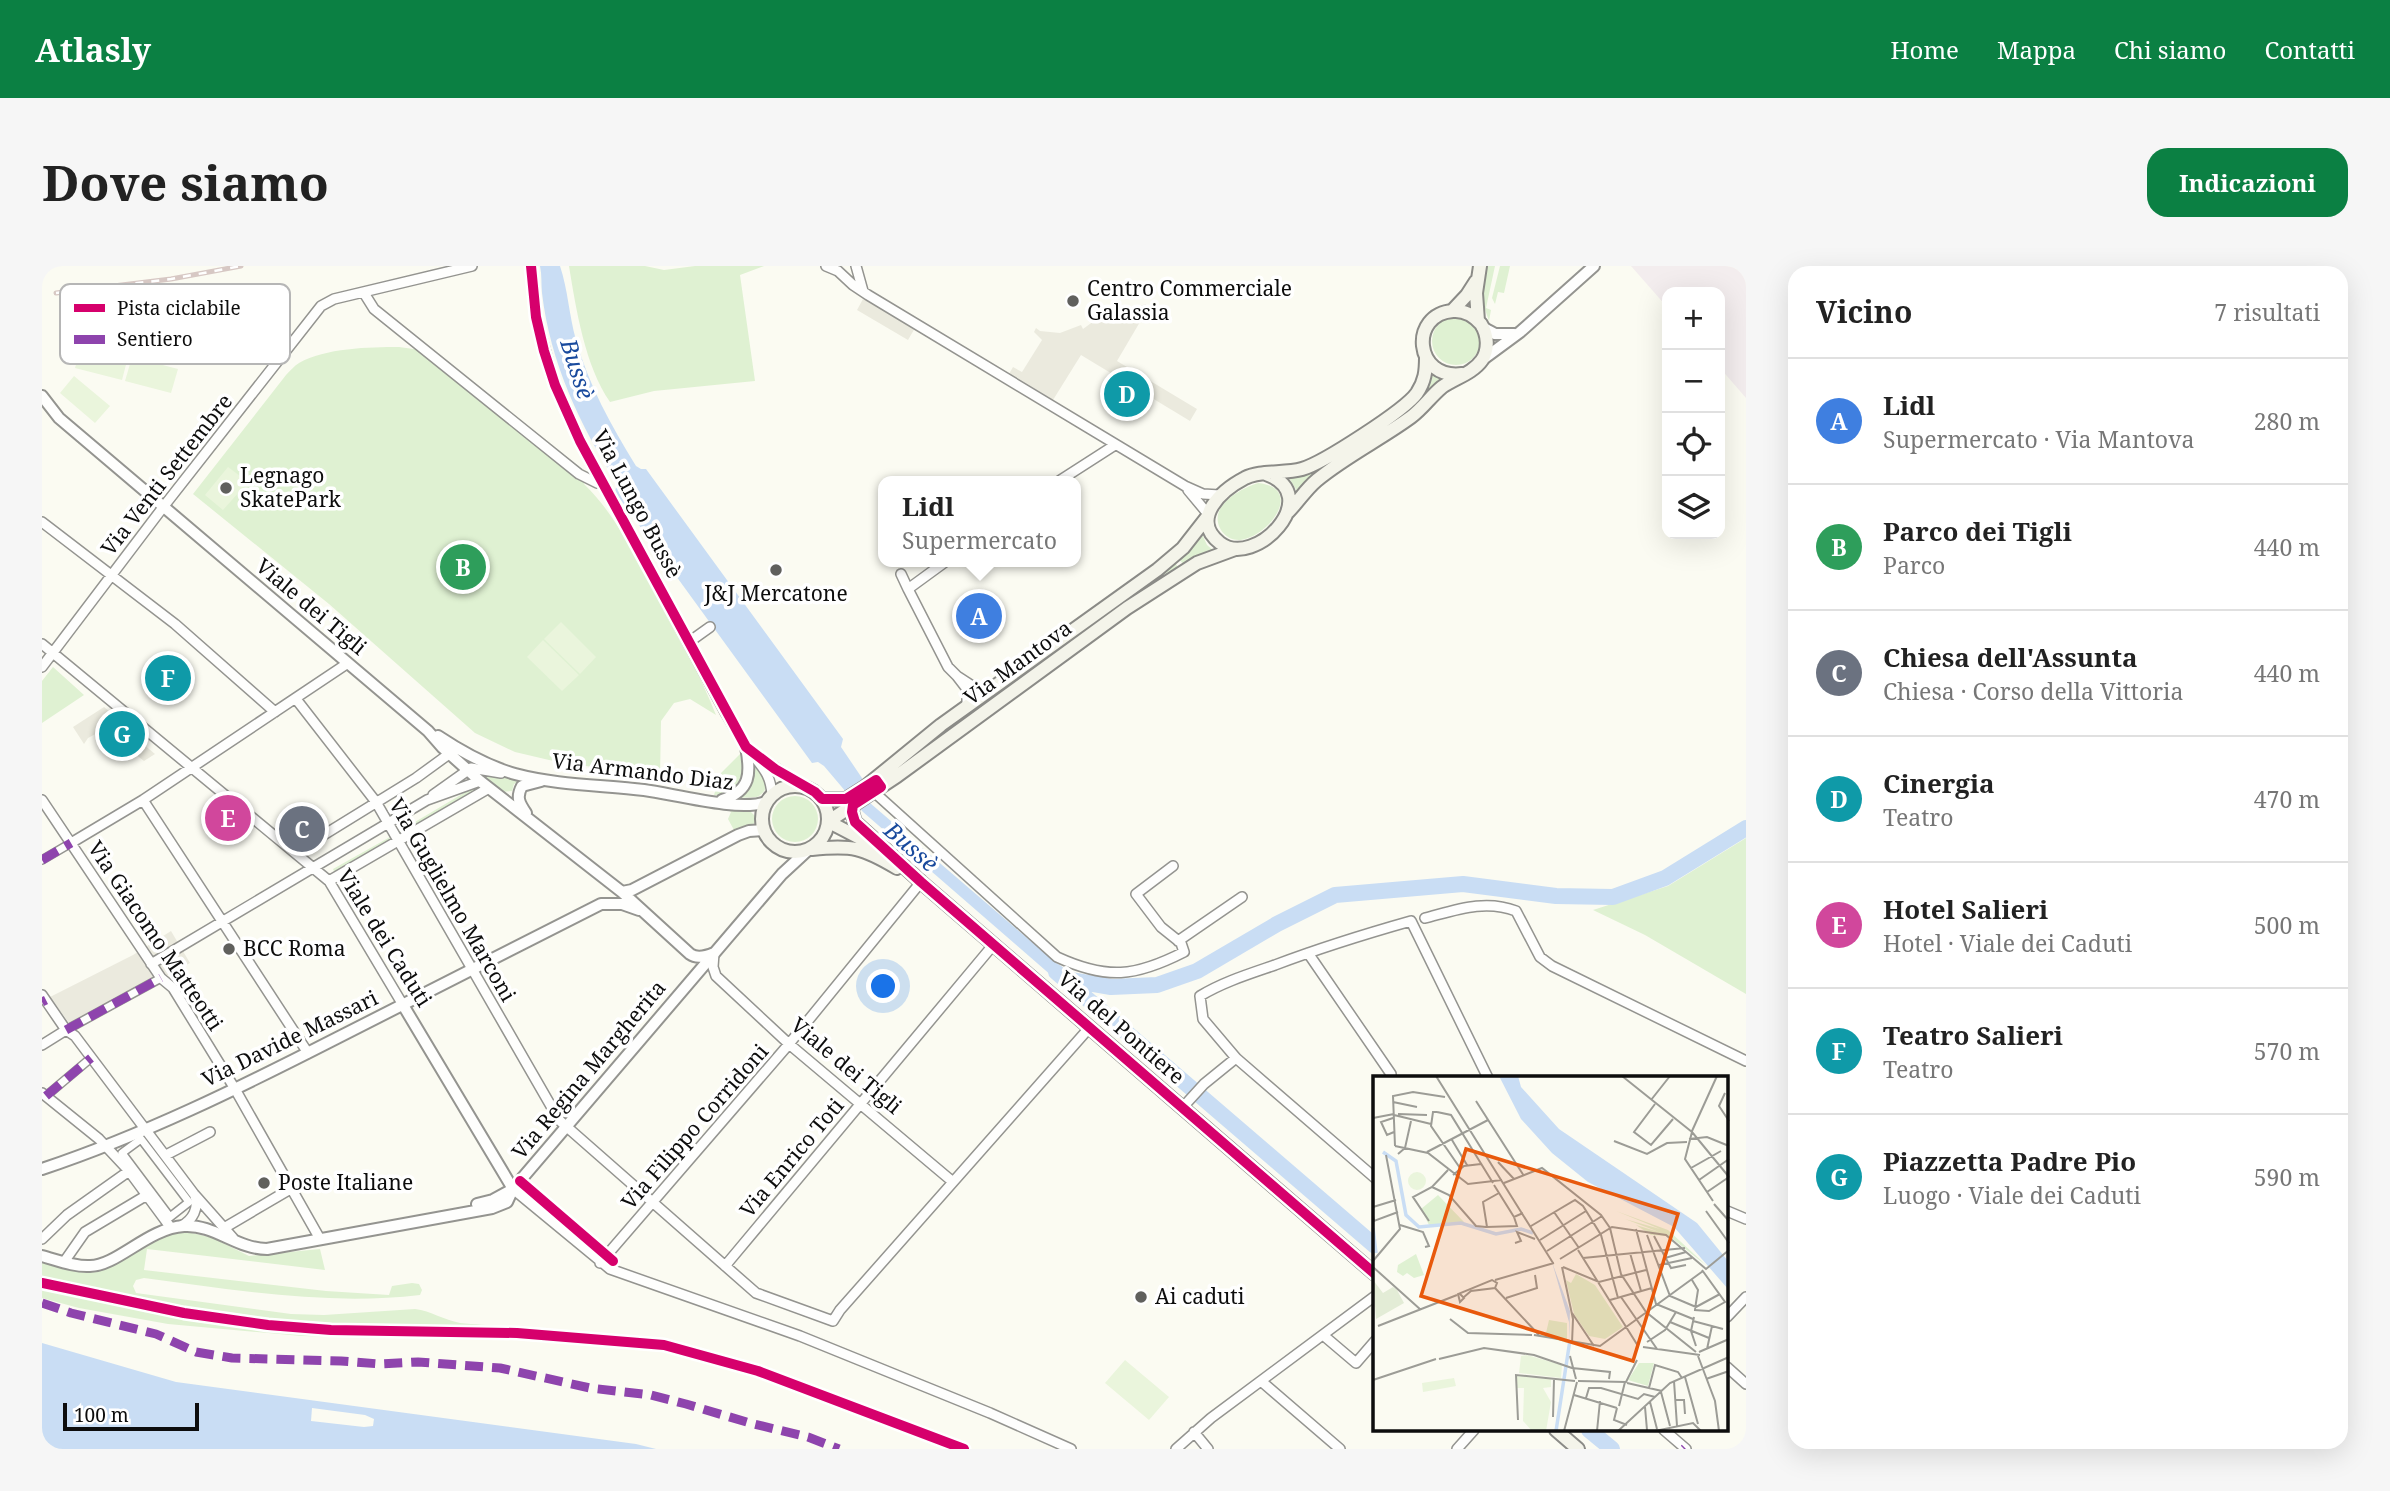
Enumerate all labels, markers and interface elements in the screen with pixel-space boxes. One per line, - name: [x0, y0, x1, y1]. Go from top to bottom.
- text: Atlasly: [35, 27, 151, 72]
- text: Home: [1891, 33, 1959, 66]
- text: Mappa: [1997, 33, 2076, 66]
- text: Chi siamo: [2114, 33, 2226, 66]
- text: Contatti: [2264, 33, 2355, 66]
- button: Indicazioni: [2147, 148, 2348, 217]
- text: Dove siamo: [42, 149, 329, 215]
- place label: Centro Commerciale Galassia: [1087, 274, 1292, 326]
- legend: [60, 284, 290, 364]
- map controls: [1662, 287, 1725, 539]
- button: +: [1662, 287, 1725, 350]
- text: Vicino: [1816, 291, 1912, 332]
- marker: Centro Commerciale Galassia: [1065, 293, 1081, 309]
- text: Pista ciclabile: [117, 295, 241, 321]
- text: 7 risultati: [2214, 296, 2320, 328]
- text: Sentiero: [117, 326, 193, 352]
- water label: Bussè: [553, 334, 603, 403]
- button: −: [1662, 350, 1725, 413]
- pin: D: [1104, 368, 1150, 420]
- text: Lidl: [1883, 387, 1935, 423]
- street label: Via Venti Settembre: [94, 388, 238, 561]
- text: A: [1830, 405, 1848, 437]
- text: 280 m: [2254, 405, 2320, 437]
- button: locate: [1662, 413, 1725, 476]
- text: Supermercato · Via Mantova: [1883, 423, 2194, 455]
- street label: Via Lungo Bussè: [587, 424, 689, 583]
- place label: Legnago SkatePark: [240, 461, 342, 513]
- popup: [878, 476, 1081, 567]
- button: layers: [1662, 476, 1725, 539]
- marker: Legnago SkatePark: [218, 480, 234, 496]
- text: Lidl: [902, 488, 954, 524]
- text: Parco dei Tigli: [1883, 513, 2072, 549]
- text: Supermercato: [902, 524, 1057, 556]
- text: B: [1831, 531, 1847, 563]
- text: 440 m: [2254, 531, 2320, 563]
- pin: B: [440, 541, 486, 593]
- text: Parco: [1883, 549, 1945, 581]
- street label: Viale dei Tigli: [250, 552, 373, 661]
- marker: J&J Mercatone: [768, 562, 784, 578]
- place label: J&J Mercatone: [703, 579, 848, 607]
- pin: A: [956, 590, 1002, 642]
- street label: Via Mantova: [958, 614, 1077, 711]
- text: Chiesa dell'Assunta: [1883, 639, 2138, 675]
- pin: F: [145, 652, 191, 704]
- text: C: [1831, 657, 1847, 689]
- text: 440 m: [2254, 657, 2320, 689]
- text: Chiesa · Corso della Vittoria: [1883, 675, 2183, 707]
- pin: G: [99, 708, 145, 760]
- street label: Via Armando Diaz: [551, 746, 736, 796]
- text: Cinergia: [1883, 765, 1995, 801]
- text: D: [1830, 783, 1848, 815]
- text: 470 m: [2254, 783, 2320, 815]
- pin: E: [205, 792, 251, 844]
- street label: Via Guglielmo Marconi: [383, 793, 523, 1006]
- text: Teatro: [1883, 801, 1953, 833]
- pin: C: [279, 803, 325, 855]
- water label: Bussè: [877, 813, 945, 878]
- street label: Via Giacomo Matteotti: [82, 835, 230, 1036]
- street label: Viale dei Caduti: [331, 863, 439, 1012]
- text: Hotel Salieri: [1883, 891, 2048, 927]
- text: E: [1831, 909, 1847, 941]
- text: 500 m: [2254, 909, 2320, 941]
- text: Hotel · Viale dei Caduti: [1883, 927, 2132, 959]
- place label: BCC Roma: [243, 934, 346, 962]
- marker: BCC Roma: [221, 941, 237, 957]
- street label: Via del Pontiere: [1052, 964, 1191, 1090]
- your location: [866, 969, 900, 1003]
- street label: Via Regina Margherita: [505, 974, 671, 1165]
- street label: Via Davide Massari: [197, 983, 383, 1093]
- street label: Viale dei Tigli: [785, 1011, 908, 1120]
- text: Teatro Salieri: [1883, 1017, 2063, 1053]
- text: F: [1832, 1035, 1846, 1067]
- text: 570 m: [2254, 1035, 2320, 1067]
- street label: Via Filippo Corridoni: [615, 1037, 774, 1215]
- text: Teatro: [1883, 1053, 1953, 1085]
- inset map: [1373, 1076, 1728, 1432]
- street label: Via Enrico Toti: [733, 1092, 850, 1223]
- text: Piazzetta Padre Pio: [1883, 1143, 2136, 1179]
- text: G: [1830, 1161, 1848, 1193]
- text: 590 m: [2254, 1161, 2320, 1193]
- place label: Poste Italiane: [278, 1168, 413, 1196]
- marker: Poste Italiane: [256, 1175, 272, 1191]
- text: Luogo · Viale dei Caduti: [1883, 1179, 2141, 1211]
- place label: Ai caduti: [1155, 1282, 1245, 1310]
- marker: Ai caduti: [1133, 1289, 1149, 1305]
- scale bar: [63, 1400, 200, 1432]
- text: 100 m: [74, 1402, 129, 1428]

